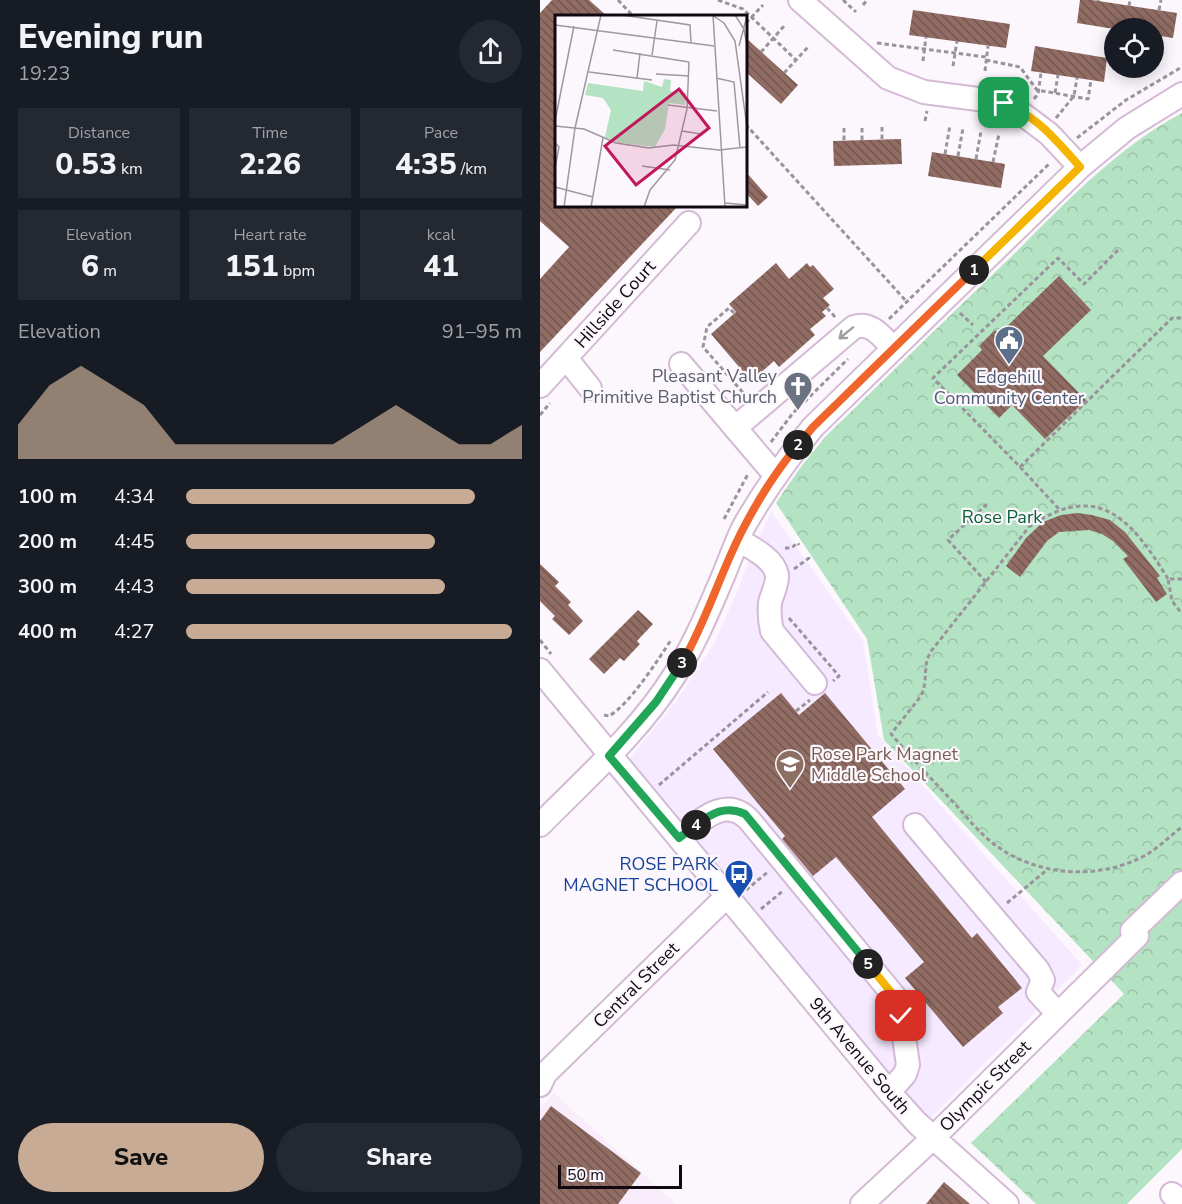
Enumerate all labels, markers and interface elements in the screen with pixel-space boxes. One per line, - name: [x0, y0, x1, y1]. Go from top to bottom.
- text: Evening run: [18, 15, 203, 60]
- inset map: [555, 15, 747, 207]
- map controls: [1104, 18, 1164, 78]
- button: locate: [1104, 18, 1164, 78]
- button: share: [459, 20, 522, 83]
- text: 19:23: [18, 60, 71, 87]
- pin: [978, 77, 1029, 128]
- icon: arrive: [987, 86, 1020, 119]
- text: Distance: [68, 122, 130, 144]
- text: Time: [252, 122, 288, 144]
- text: Pace: [424, 122, 458, 144]
- text: 0.53: [55, 144, 117, 185]
- text: 2:26: [239, 144, 301, 185]
- text: 4:35: [395, 144, 457, 185]
- text: km: [117, 158, 143, 180]
- text: /km: [457, 158, 487, 180]
- text: Elevation: [66, 224, 132, 246]
- text: Heart rate: [233, 224, 307, 246]
- text: kcal: [427, 224, 455, 246]
- text: 6: [81, 246, 99, 287]
- text: 151: [225, 246, 279, 287]
- text: 41: [423, 246, 459, 287]
- street label: Hillside Court: [569, 254, 661, 353]
- pin: 1: [959, 255, 989, 285]
- text: 1: [969, 259, 979, 281]
- text: m: [99, 260, 117, 282]
- text: bpm: [279, 260, 315, 282]
- text: Elevation: [18, 318, 101, 345]
- text: 91–95 m: [442, 318, 522, 345]
- public building icon: Edgehill Community Center: [993, 324, 1025, 366]
- one-way arrow: [838, 327, 854, 340]
- place label: Pleasant Valley Primitive Baptist Church: [582, 364, 778, 409]
- place label: Edgehill Community Center: [934, 365, 1085, 410]
- church icon: Pleasant Valley Primitive Baptist Church: [782, 370, 814, 412]
- pin: 2: [783, 430, 813, 460]
- text: 2: [793, 434, 803, 456]
- text: 100 m: [18, 483, 77, 510]
- text: 4:34: [114, 483, 155, 510]
- park label: Rose Park: [962, 505, 1043, 529]
- text: 200 m: [18, 528, 77, 555]
- text: 4:45: [114, 528, 155, 555]
- text: 300 m: [18, 573, 77, 600]
- text: 4:43: [114, 573, 155, 600]
- text: 400 m: [18, 618, 77, 645]
- text: 4:27: [114, 618, 155, 645]
- pin: 3: [667, 648, 697, 678]
- text: 3: [677, 652, 687, 674]
- place label: Rose Park Magnet Middle School: [811, 742, 959, 787]
- school or university icon: Rose Park Magnet Middle School: [774, 748, 806, 790]
- pin: 4: [681, 810, 711, 840]
- text: 4: [691, 814, 701, 836]
- place label: ROSE PARK MAGNET SCHOOL: [563, 852, 719, 897]
- bus stop icon: ROSE PARK MAGNET SCHOOL: [723, 858, 755, 900]
- street label: Central Street: [588, 936, 685, 1033]
- pin: 5: [853, 949, 883, 979]
- text: 5: [863, 953, 873, 975]
- pin: [875, 990, 926, 1041]
- street label: 9th Avenue South: [804, 993, 916, 1119]
- icon: check: [884, 999, 917, 1032]
- street label: Olympic Street: [934, 1034, 1037, 1137]
- button: Save: [18, 1123, 264, 1192]
- button: Share: [276, 1123, 522, 1192]
- scale bar: [558, 1162, 682, 1190]
- text: 50 m: [567, 1164, 604, 1186]

